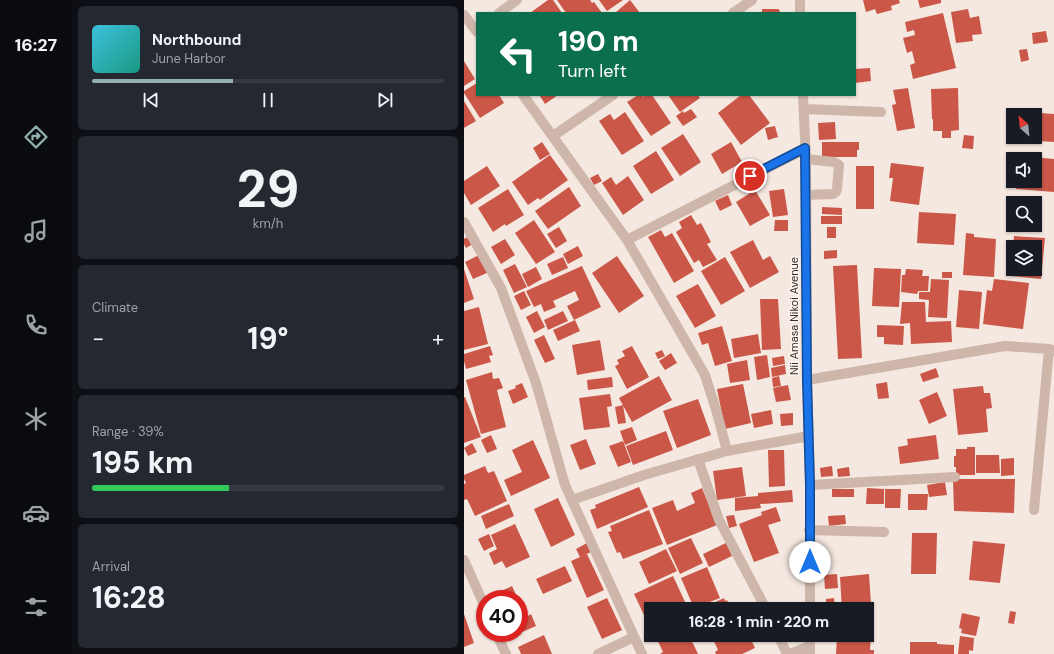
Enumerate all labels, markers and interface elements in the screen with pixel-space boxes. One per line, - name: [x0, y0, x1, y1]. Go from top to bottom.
- text: 190 m: [558, 23, 639, 60]
- icon: left: [492, 28, 544, 80]
- text: Northbound: [152, 30, 241, 50]
- text: 16:27: [15, 33, 57, 57]
- text: June Harbor: [152, 50, 226, 67]
- text: Turn left: [558, 59, 627, 83]
- icon: previous: [140, 89, 162, 111]
- icon: pause: [257, 89, 279, 111]
- icon: next: [374, 89, 396, 111]
- north arrow: [1006, 108, 1042, 144]
- map controls: [1006, 108, 1042, 276]
- icon: directions: [22, 123, 50, 151]
- button: sound: [1006, 152, 1042, 188]
- text: 29: [237, 155, 299, 223]
- pin: [733, 159, 767, 193]
- icon: arrive: [739, 165, 761, 187]
- button: search: [1006, 196, 1042, 232]
- text: km/h: [253, 215, 283, 232]
- icon: music: [22, 217, 50, 245]
- button: layers: [1006, 240, 1042, 276]
- street label: Nii Amasa Nikoi Avenue: [787, 257, 801, 375]
- text: Climate: [92, 299, 138, 316]
- icon: phone: [22, 311, 50, 339]
- text: 19°: [248, 319, 288, 358]
- text: −: [92, 324, 104, 353]
- text: +: [432, 324, 444, 353]
- icon: climate: [22, 405, 50, 433]
- text: Range · 39%: [92, 423, 164, 440]
- text: 195 km: [92, 443, 193, 482]
- icon: car: [22, 499, 50, 527]
- position arrow: [789, 541, 831, 583]
- text: Arrival: [92, 558, 130, 575]
- text: 16:28: [92, 578, 166, 617]
- speed limit sign: 40: [476, 590, 528, 642]
- icon: filters: [22, 593, 50, 621]
- text: 16:28 · 1 min · 220 m: [689, 612, 829, 632]

